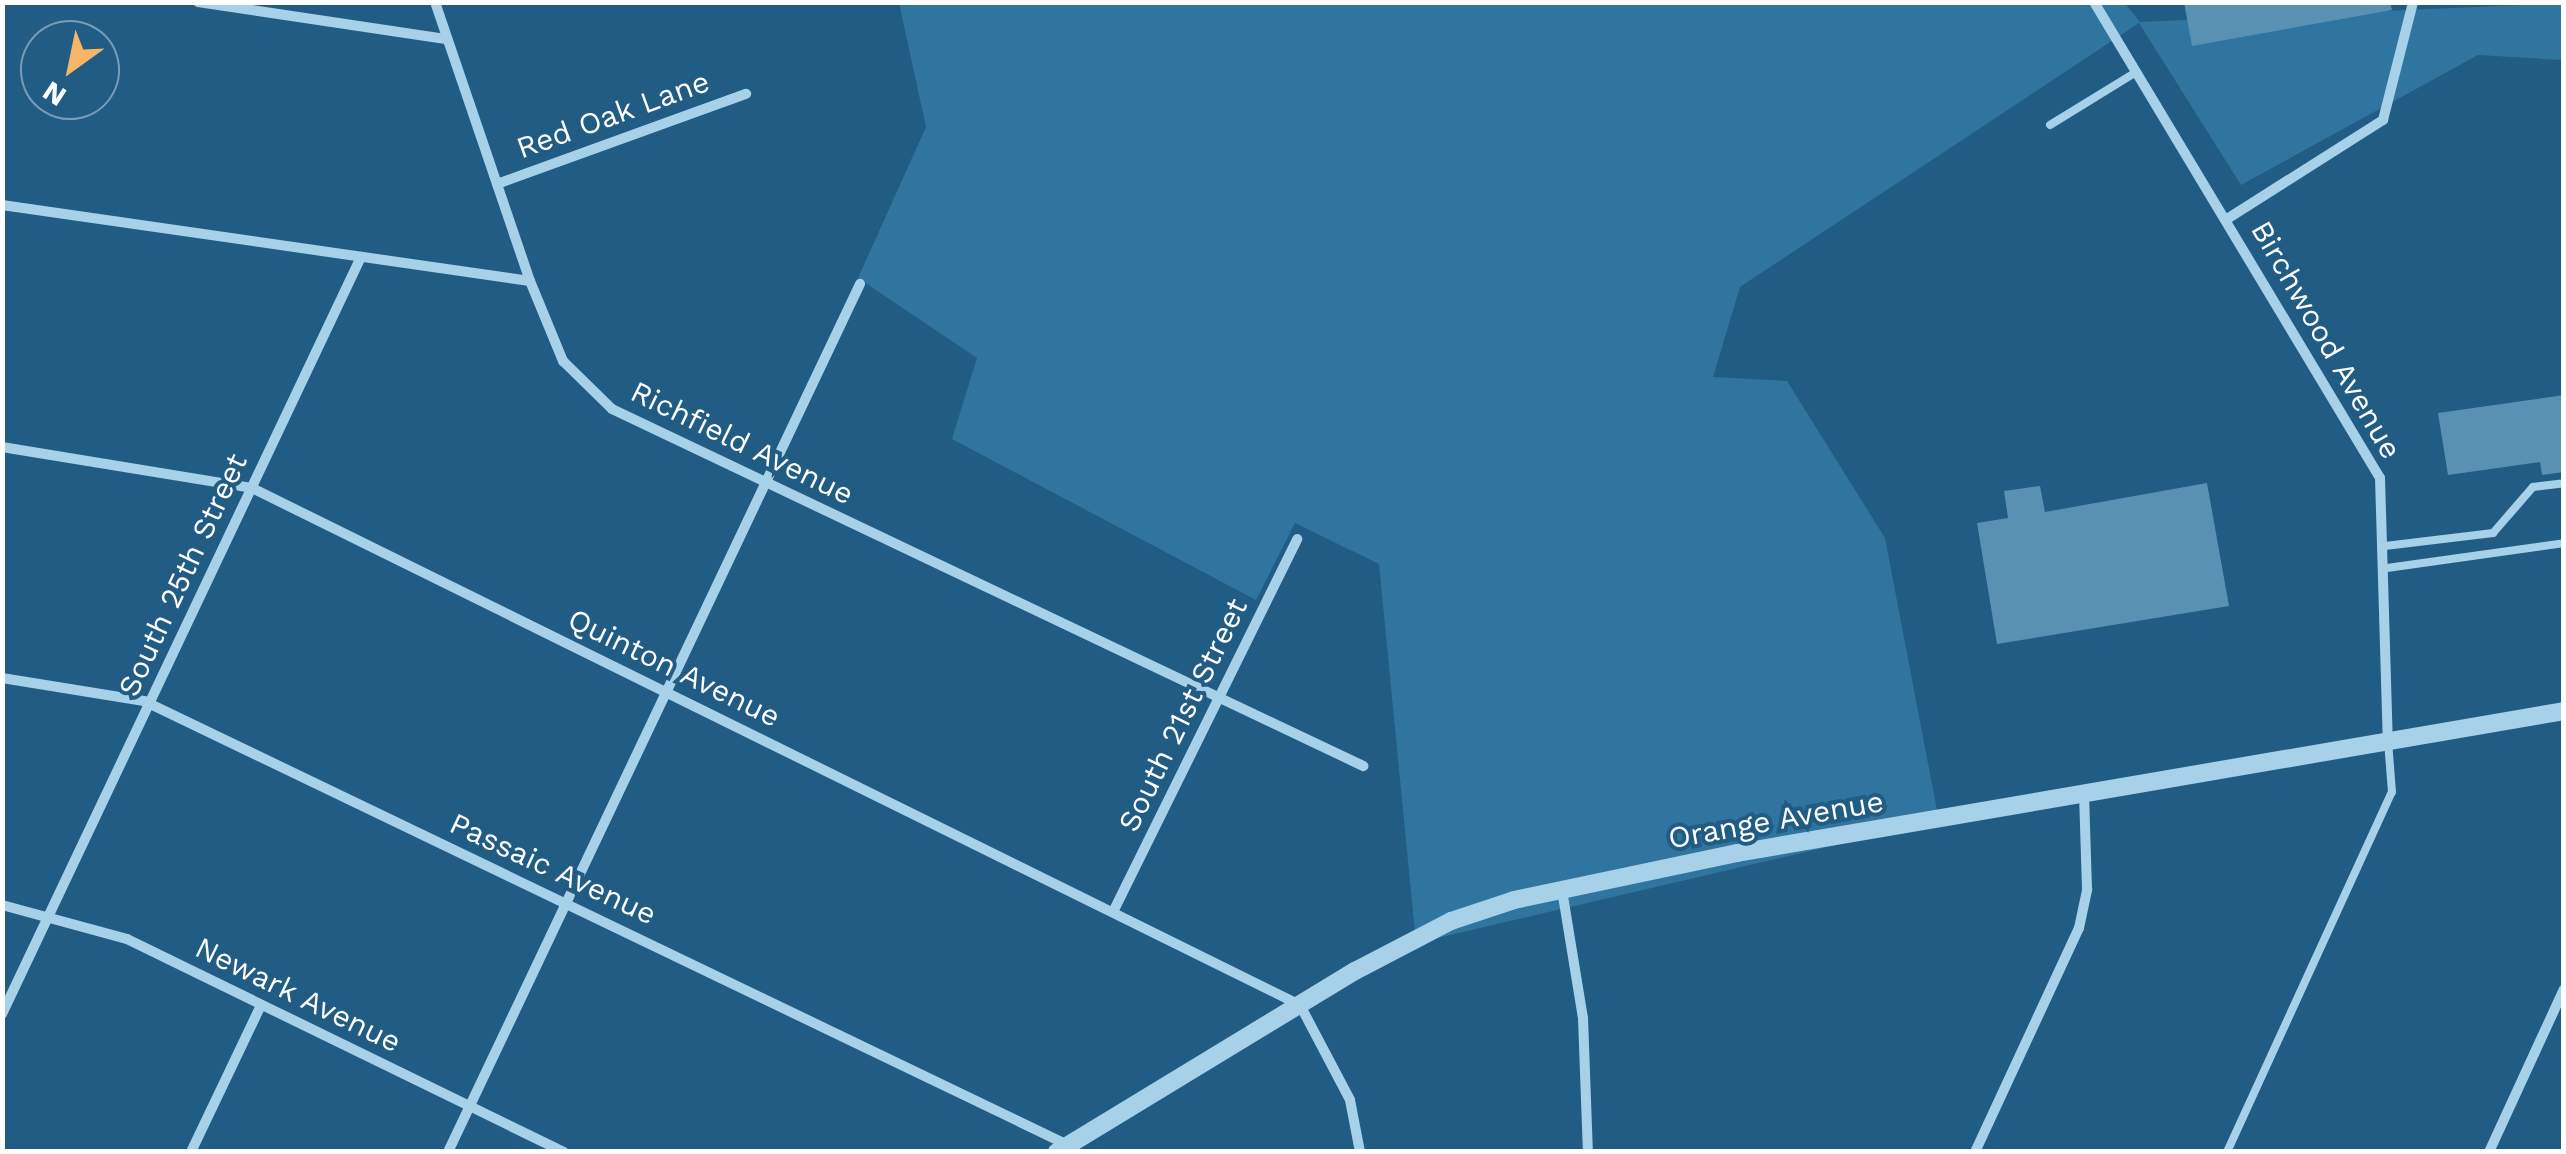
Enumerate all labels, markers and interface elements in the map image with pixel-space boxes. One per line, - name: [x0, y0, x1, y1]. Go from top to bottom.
- north arrow: [20, 20, 120, 120]
- street label: Red Oak Lane: [511, 63, 715, 167]
- text: N: [37, 74, 72, 113]
- street label: Birchwood Avenue: [2243, 214, 2409, 466]
- street label: Richfield Avenue: [624, 373, 860, 513]
- street label: South 25th Street: [111, 448, 255, 702]
- street label: South 21st Street: [1111, 592, 1255, 838]
- street label: Quinton Avenue: [562, 601, 786, 735]
- street label: Orange Avenue: [1665, 783, 1887, 857]
- street label: Passaic Avenue: [443, 805, 663, 933]
- street label: Newark Avenue: [189, 929, 407, 1061]

